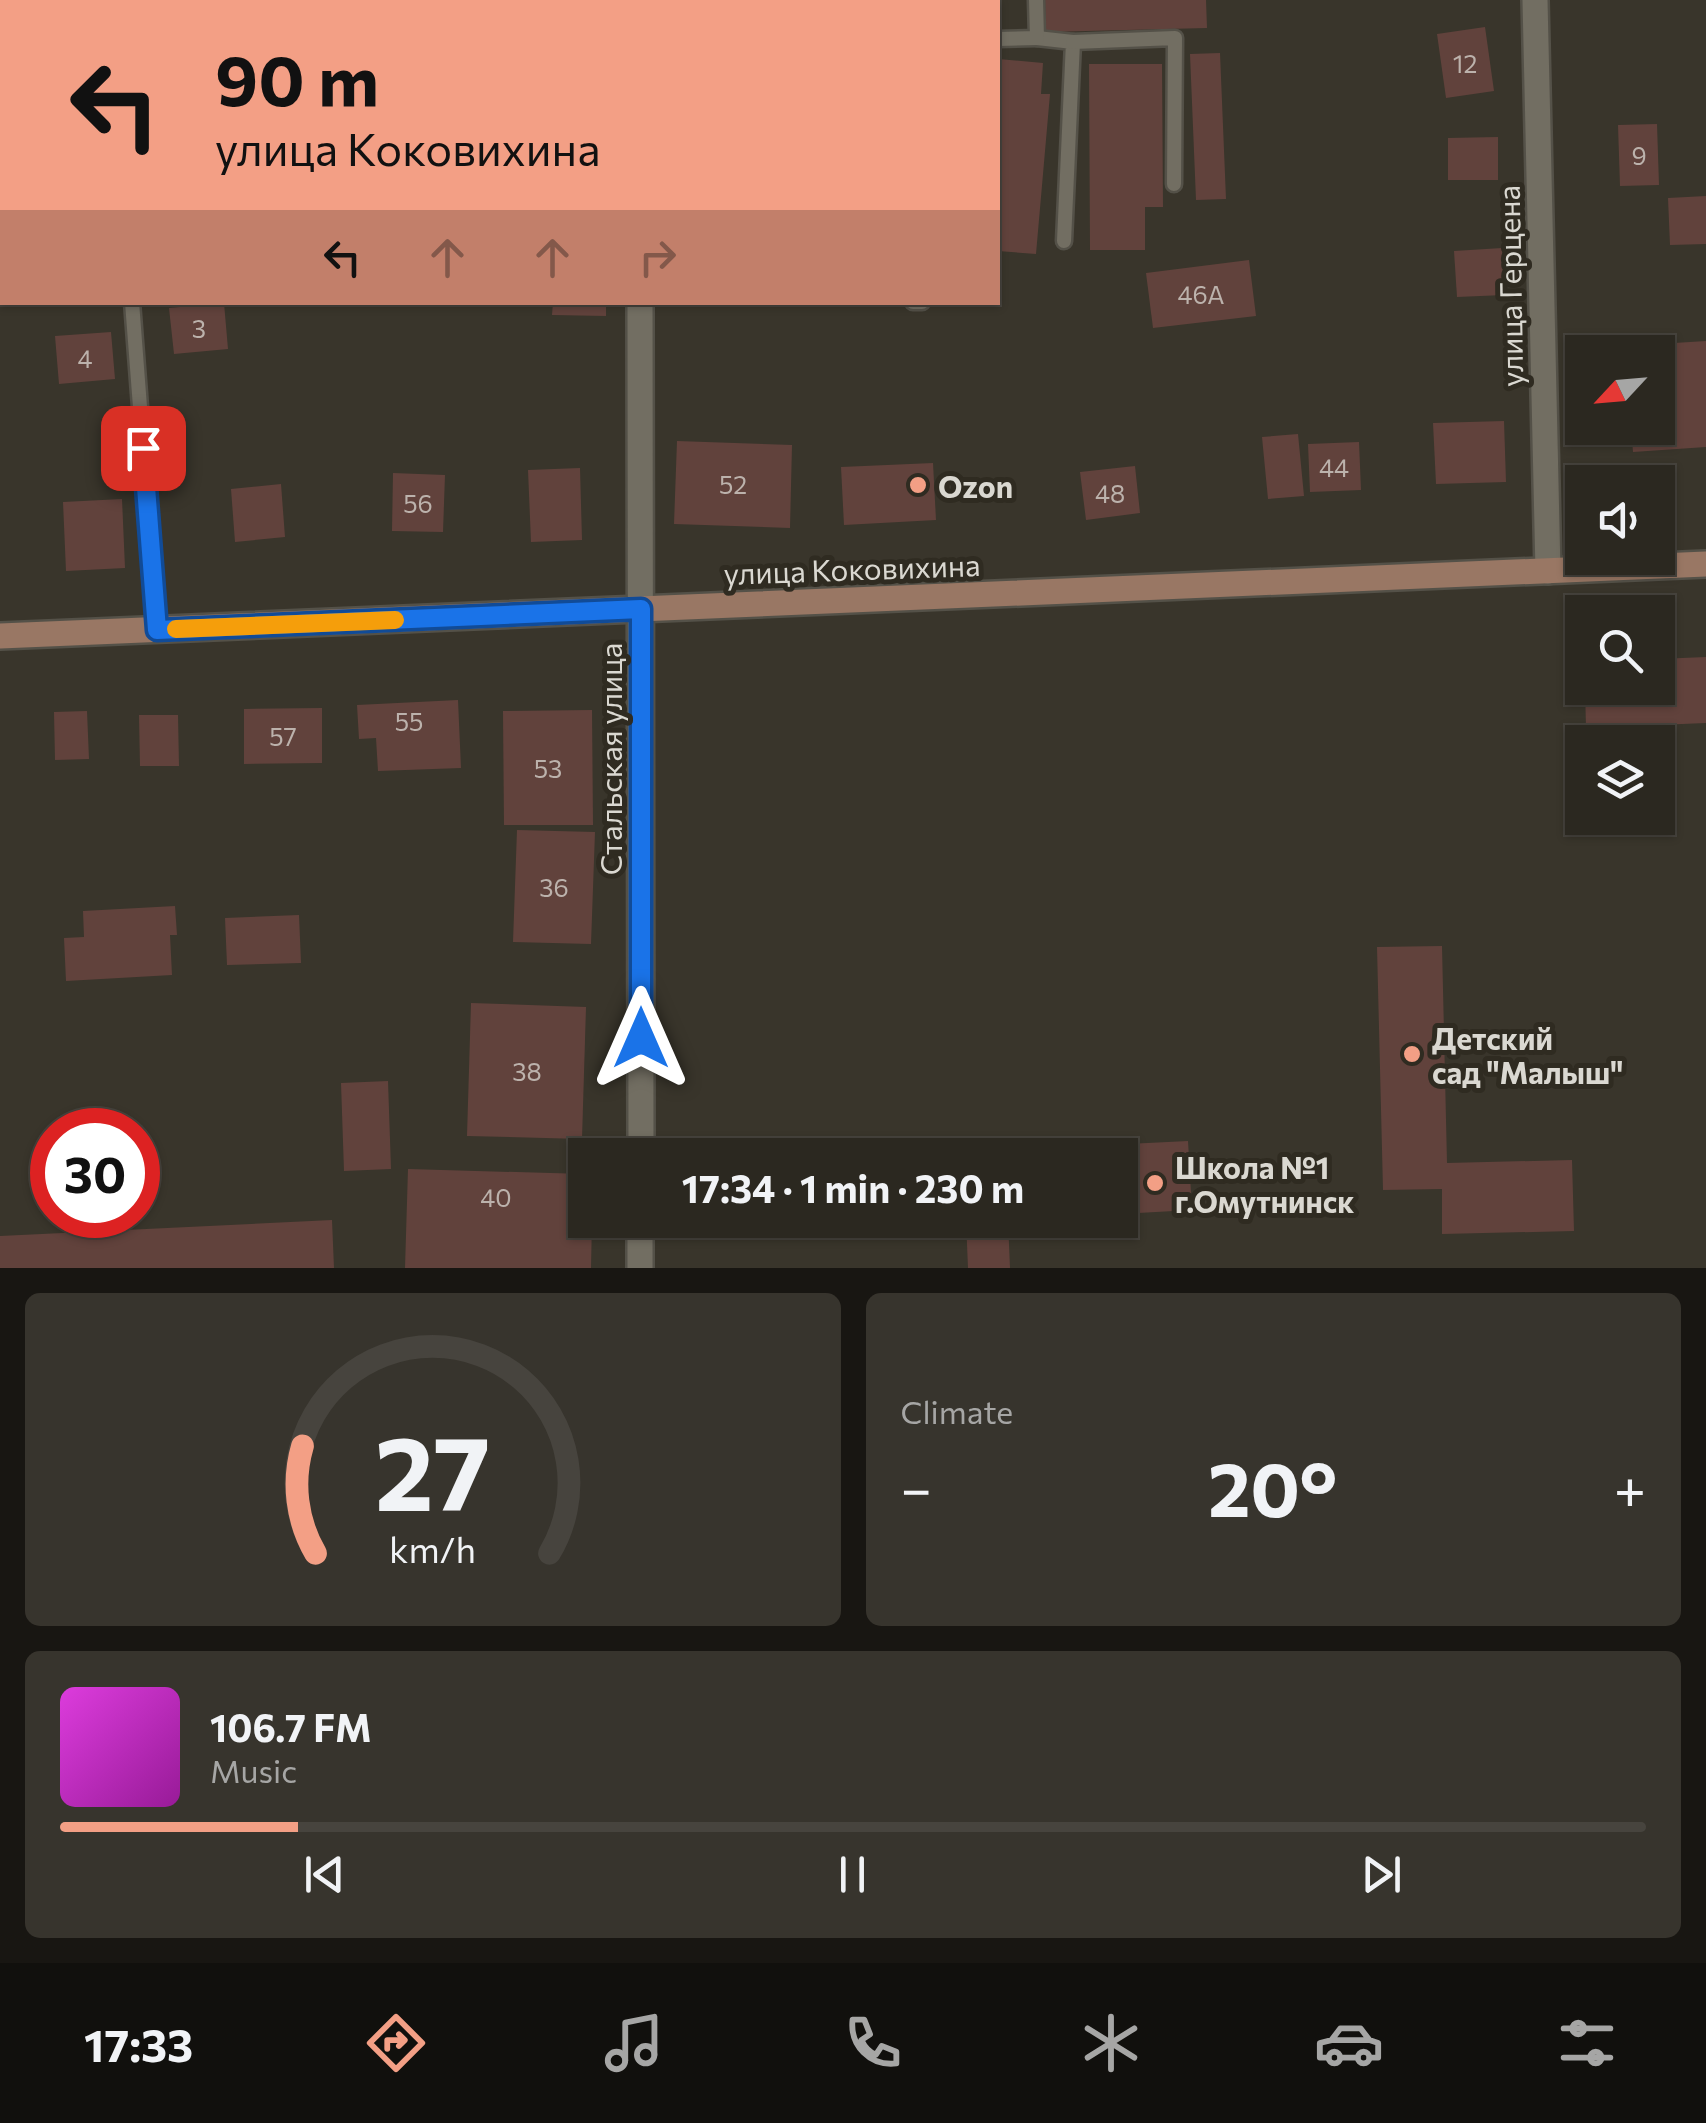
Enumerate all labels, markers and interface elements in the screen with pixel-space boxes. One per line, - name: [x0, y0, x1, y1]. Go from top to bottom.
- text: 90 m: [215, 35, 379, 120]
- icon: left: [50, 40, 180, 170]
- house number: 12: [1453, 48, 1477, 78]
- text: улица Коковихина: [215, 120, 601, 175]
- house number: 9: [1631, 140, 1647, 170]
- street label: улица Герцена: [1489, 185, 1529, 387]
- icon: left: [315, 230, 370, 285]
- icon: ahead: [420, 230, 475, 285]
- icon: ahead: [525, 230, 580, 285]
- icon: right: [630, 230, 685, 285]
- house number: 46А: [1178, 279, 1224, 309]
- house number: 3: [192, 313, 206, 343]
- north arrow: [1565, 335, 1675, 445]
- map controls: [1565, 335, 1675, 835]
- house number: 4: [77, 343, 93, 373]
- pin: [101, 406, 186, 491]
- icon: arrive: [116, 421, 171, 476]
- house number: 44: [1319, 452, 1349, 482]
- button: sound: [1565, 465, 1675, 575]
- place label: Ozon: [938, 467, 1013, 504]
- house number: 52: [719, 469, 747, 499]
- marker: Ozon: [907, 474, 929, 496]
- house number: 48: [1095, 478, 1125, 508]
- house number: 56: [403, 488, 433, 518]
- street label: улица Коковихина: [723, 545, 981, 591]
- button: search: [1565, 595, 1675, 705]
- street label: Стальская улица: [591, 643, 628, 875]
- house number: 55: [395, 706, 423, 736]
- house number: 57: [269, 721, 297, 751]
- button: layers: [1565, 725, 1675, 835]
- house number: 53: [534, 753, 562, 783]
- house number: 36: [539, 872, 569, 902]
- position arrow: [589, 986, 693, 1090]
- place label: Детский сад "Малыш": [1432, 1019, 1623, 1090]
- marker: Детский сад "Малыш": [1401, 1043, 1423, 1065]
- house number: 38: [512, 1056, 542, 1086]
- speed limit sign: 30: [30, 1108, 160, 1238]
- place label: Школа №1 г.Омутнинск: [1175, 1148, 1354, 1219]
- text: 17:34 · 1 min · 230 m: [682, 1164, 1024, 1211]
- marker: Школа №1 г.Омутнинск: [1144, 1172, 1166, 1194]
- house number: 40: [480, 1182, 512, 1212]
- text: Climate: [901, 1391, 1013, 1431]
- text: 27: [375, 1405, 491, 1532]
- text: 20°: [1208, 1441, 1337, 1532]
- text: −: [901, 1453, 932, 1520]
- text: +: [1614, 1453, 1646, 1520]
- text: km/h: [389, 1527, 476, 1570]
- text: 106.7 FM: [210, 1703, 372, 1750]
- text: Music: [210, 1750, 297, 1790]
- icon: previous: [297, 1847, 352, 1902]
- icon: pause: [825, 1847, 880, 1902]
- icon: next: [1354, 1847, 1409, 1902]
- icon: directions: [361, 2008, 431, 2078]
- icon: music: [599, 2008, 669, 2078]
- icon: phone: [838, 2008, 908, 2078]
- icon: climate: [1076, 2008, 1146, 2078]
- icon: car: [1314, 2008, 1384, 2078]
- icon: filters: [1552, 2008, 1622, 2078]
- text: 17:33: [84, 2016, 193, 2071]

